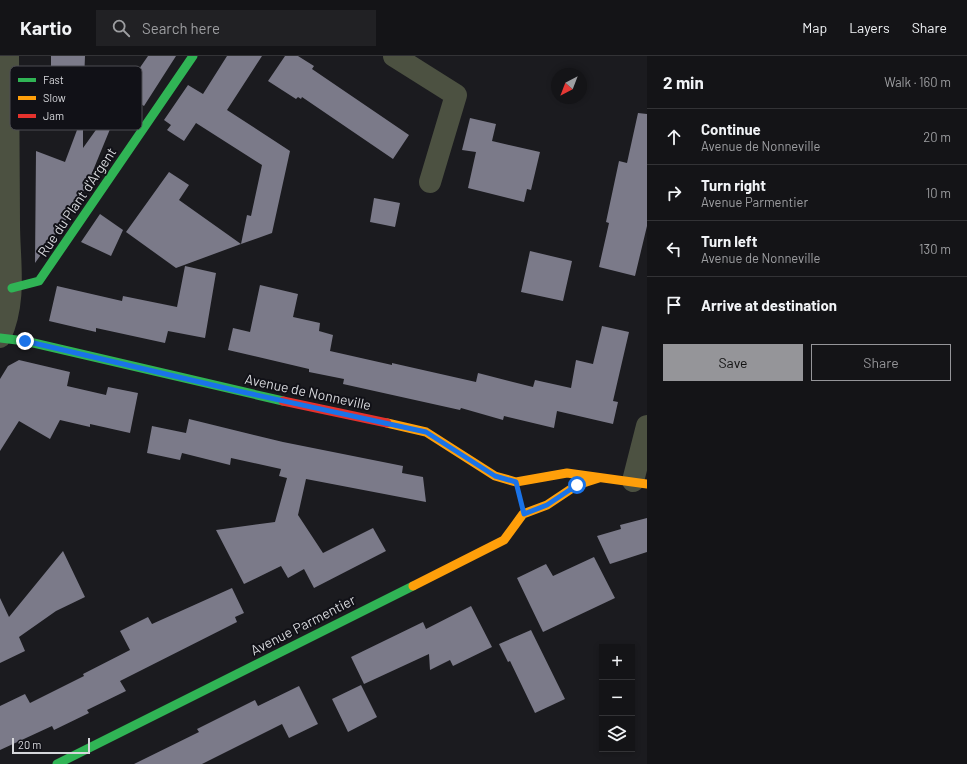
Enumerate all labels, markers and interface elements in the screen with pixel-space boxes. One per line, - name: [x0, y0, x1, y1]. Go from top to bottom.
- search box: [96, 10, 376, 46]
- text: Kartio: [20, 16, 72, 39]
- icon: search: [110, 17, 132, 39]
- text: Search here: [142, 19, 220, 37]
- text: Map: [802, 19, 827, 36]
- text: Layers: [849, 19, 890, 36]
- text: Share: [912, 19, 947, 36]
- legend: [10, 66, 142, 130]
- north arrow: [551, 68, 587, 104]
- text: 2 min: [663, 72, 704, 92]
- text: Fast: [43, 73, 64, 86]
- text: Walk · 160 m: [884, 74, 951, 90]
- text: Slow: [43, 91, 66, 104]
- text: Jam: [43, 109, 64, 122]
- text: Continue: [701, 120, 761, 138]
- icon: ahead: [663, 126, 685, 148]
- text: 20 m: [923, 129, 951, 145]
- text: Avenue de Nonneville: [701, 138, 821, 154]
- street label: Rue du Plant d'Argent: [34, 144, 119, 260]
- text: Turn right: [701, 176, 766, 194]
- icon: right: [663, 182, 685, 204]
- text: 10 m: [926, 185, 951, 201]
- text: Avenue Parmentier: [701, 194, 808, 210]
- text: Turn left: [701, 232, 757, 250]
- icon: left: [663, 238, 685, 260]
- text: 130 m: [919, 241, 951, 257]
- text: Avenue de Nonneville: [701, 250, 821, 266]
- icon: arrive: [663, 294, 685, 316]
- text: Arrive at destination: [701, 296, 837, 314]
- route end: [16, 332, 34, 350]
- button: Save: [663, 344, 803, 381]
- button: Share: [811, 344, 951, 381]
- street label: Avenue de Nonneville: [243, 370, 373, 413]
- route start: [568, 476, 586, 494]
- street label: Avenue Parmentier: [247, 591, 358, 658]
- map controls: [599, 644, 635, 752]
- button: +: [599, 644, 635, 680]
- button: −: [599, 680, 635, 716]
- button: layers: [599, 716, 635, 752]
- scale bar: [12, 736, 90, 755]
- text: 20 m: [18, 738, 41, 751]

